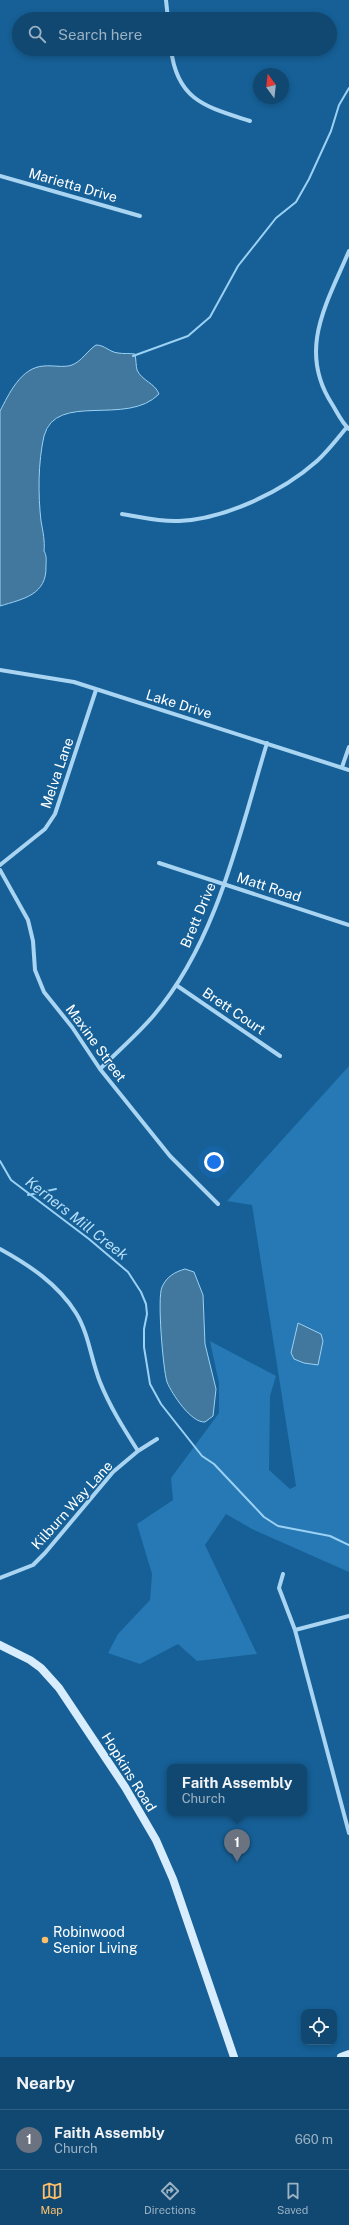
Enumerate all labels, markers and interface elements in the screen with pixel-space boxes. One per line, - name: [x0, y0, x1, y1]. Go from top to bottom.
- search box: [12, 12, 337, 56]
- icon: search: [26, 23, 48, 45]
- text: Search here: [58, 26, 142, 43]
- north arrow: [253, 68, 289, 104]
- street label: Marietta Drive: [27, 165, 119, 205]
- street label: Lake Drive: [144, 686, 214, 722]
- street label: Melva Lane: [37, 735, 77, 811]
- street label: Matt Road: [235, 869, 303, 905]
- street label: Brett Drive: [177, 880, 219, 950]
- street label: Brett Court: [200, 984, 268, 1038]
- street label: Maxine Street: [63, 1001, 129, 1085]
- your location: [204, 1152, 224, 1172]
- water label: Kerners Mill Creek: [22, 1173, 132, 1264]
- street label: Kilburn Way Lane: [28, 1458, 116, 1552]
- street label: Hopkins Road: [98, 1730, 160, 1814]
- popup: [167, 1764, 307, 1816]
- text: Faith Assembly: [182, 1774, 292, 1791]
- text: Church: [182, 1791, 225, 1806]
- pin: 1: [224, 1829, 250, 1862]
- place label: Robinwood Senior Living: [53, 1924, 138, 1956]
- marker: Robinwood Senior Living: [40, 1935, 50, 1945]
- map controls: [301, 2009, 337, 2045]
- button: locate: [301, 2009, 337, 2045]
- text: Nearby: [16, 2073, 75, 2093]
- text: Faith Assembly: [54, 2124, 165, 2141]
- text: 1: [26, 2132, 32, 2147]
- text: 660 m: [295, 2132, 333, 2147]
- text: Church: [54, 2141, 98, 2156]
- tab: Map: [41, 2180, 63, 2216]
- tab: Directions: [144, 2180, 196, 2216]
- tab: Saved: [277, 2180, 308, 2216]

